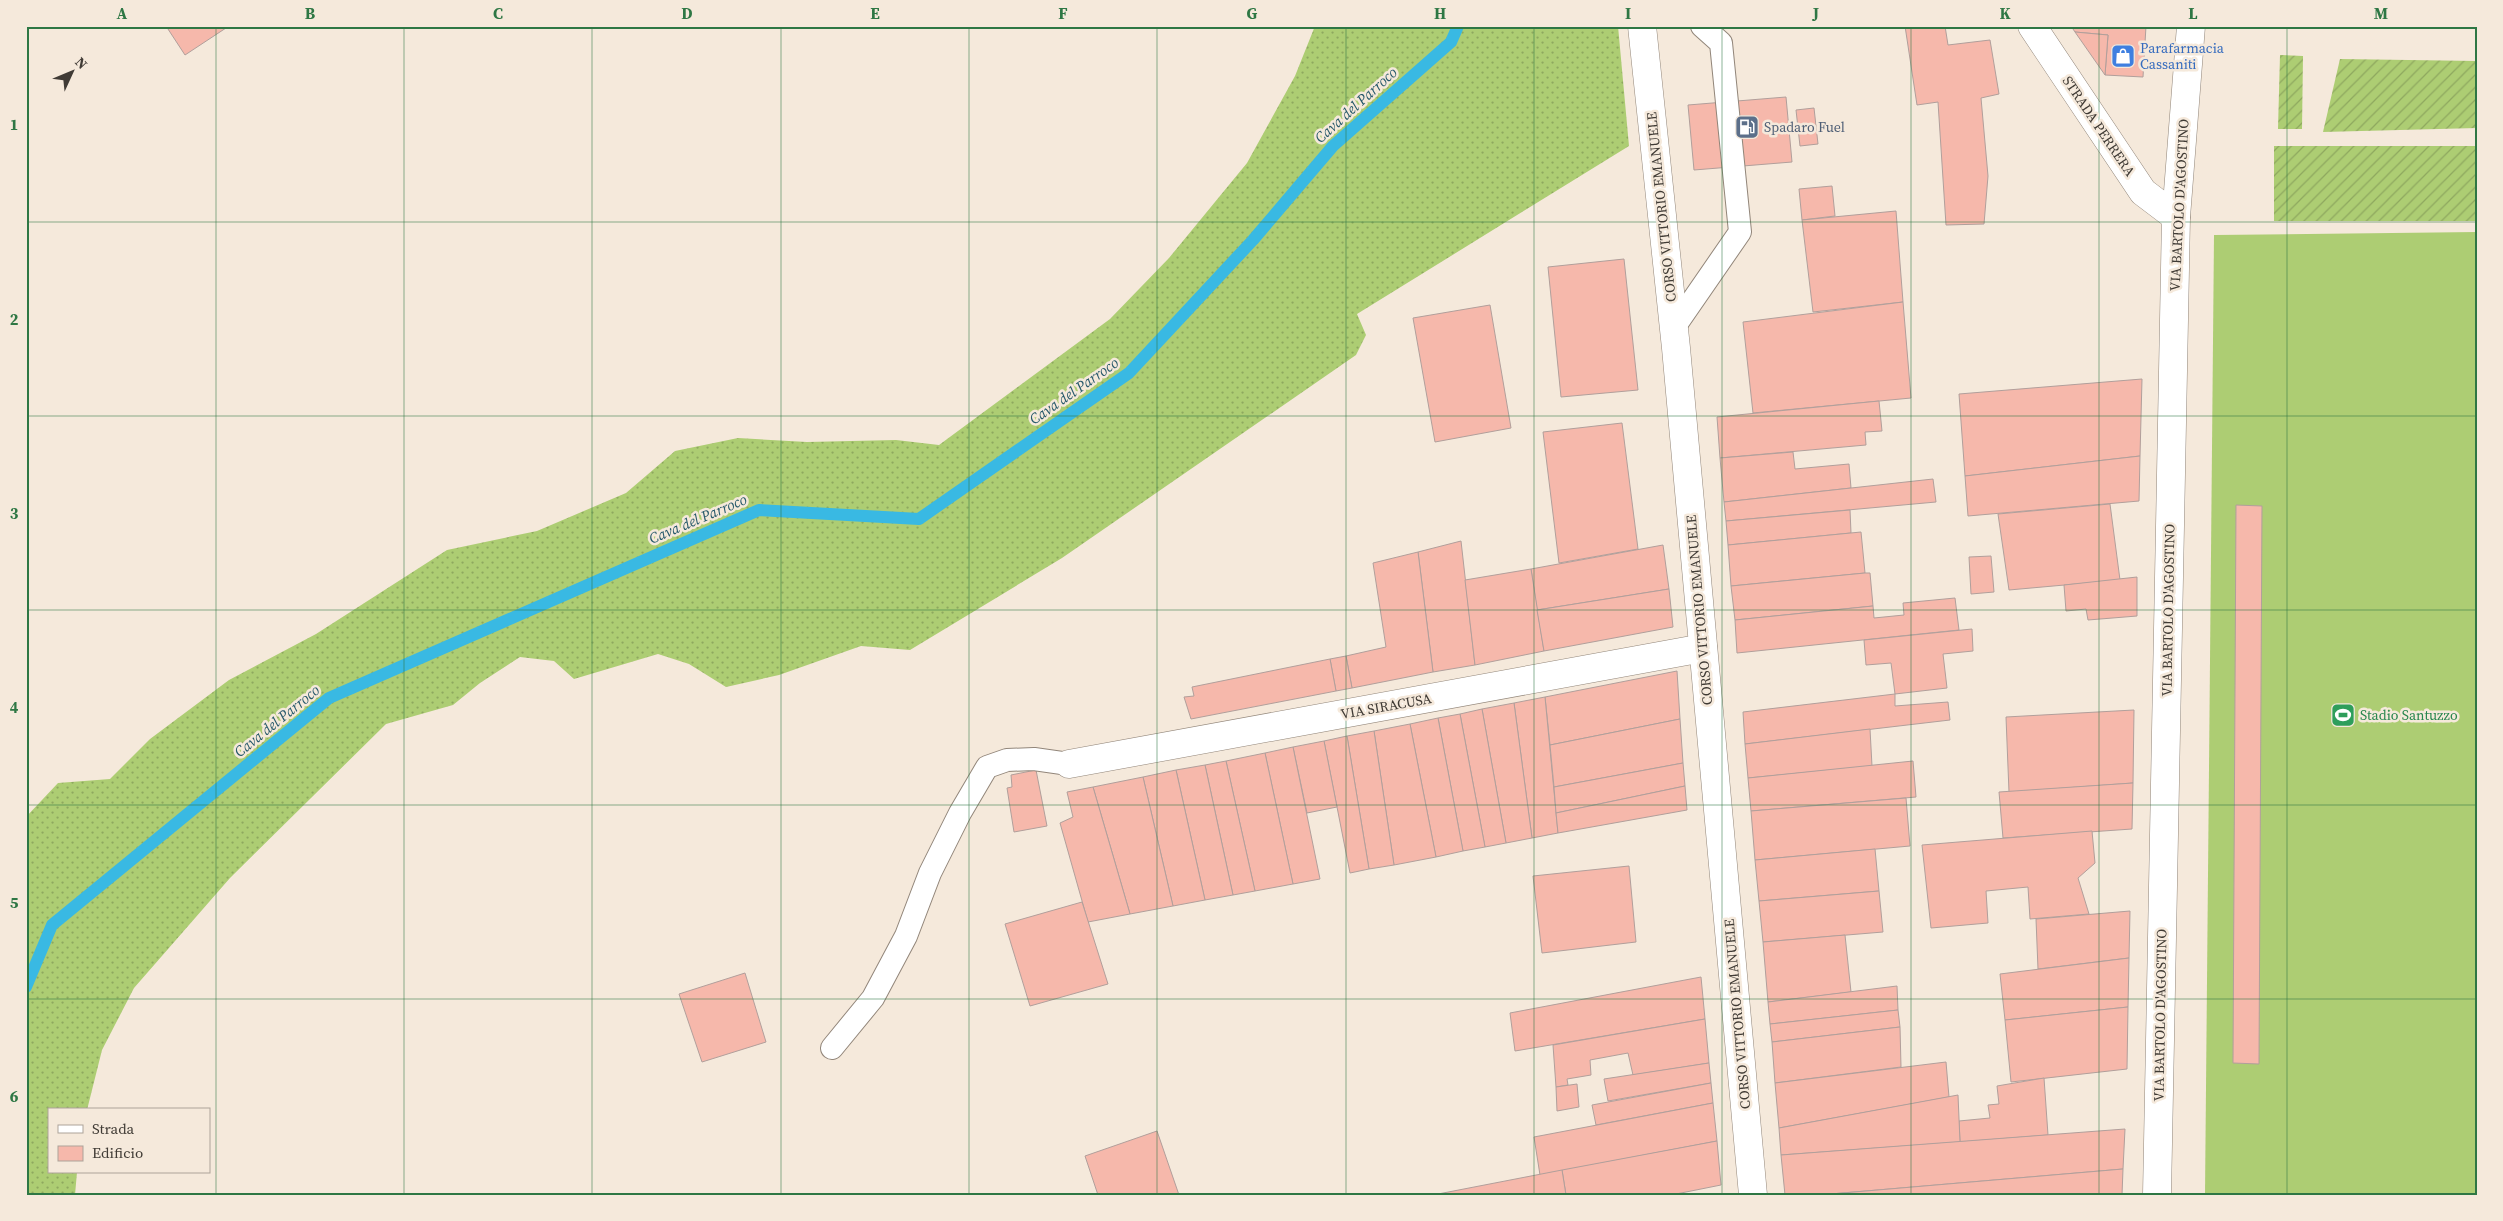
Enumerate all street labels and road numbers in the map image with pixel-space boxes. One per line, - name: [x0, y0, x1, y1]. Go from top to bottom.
- street label: STRADA PERRERA: [2058, 72, 2140, 181]
- street label: CORSO VITTORIO EMANUELE: [1641, 111, 1681, 303]
- street label: VIA BARTOLO D'AGOSTINO: [2164, 118, 2194, 292]
- street label: CORSO VITTORIO EMANUELE: [1681, 514, 1717, 706]
- street label: VIA BARTOLO D'AGOSTINO: [2156, 523, 2180, 697]
- street label: VIA SIRACUSA: [1339, 688, 1434, 724]
- street label: CORSO VITTORIO EMANUELE: [1719, 918, 1755, 1110]
- street label: VIA BARTOLO D'AGOSTINO: [2148, 928, 2172, 1102]

